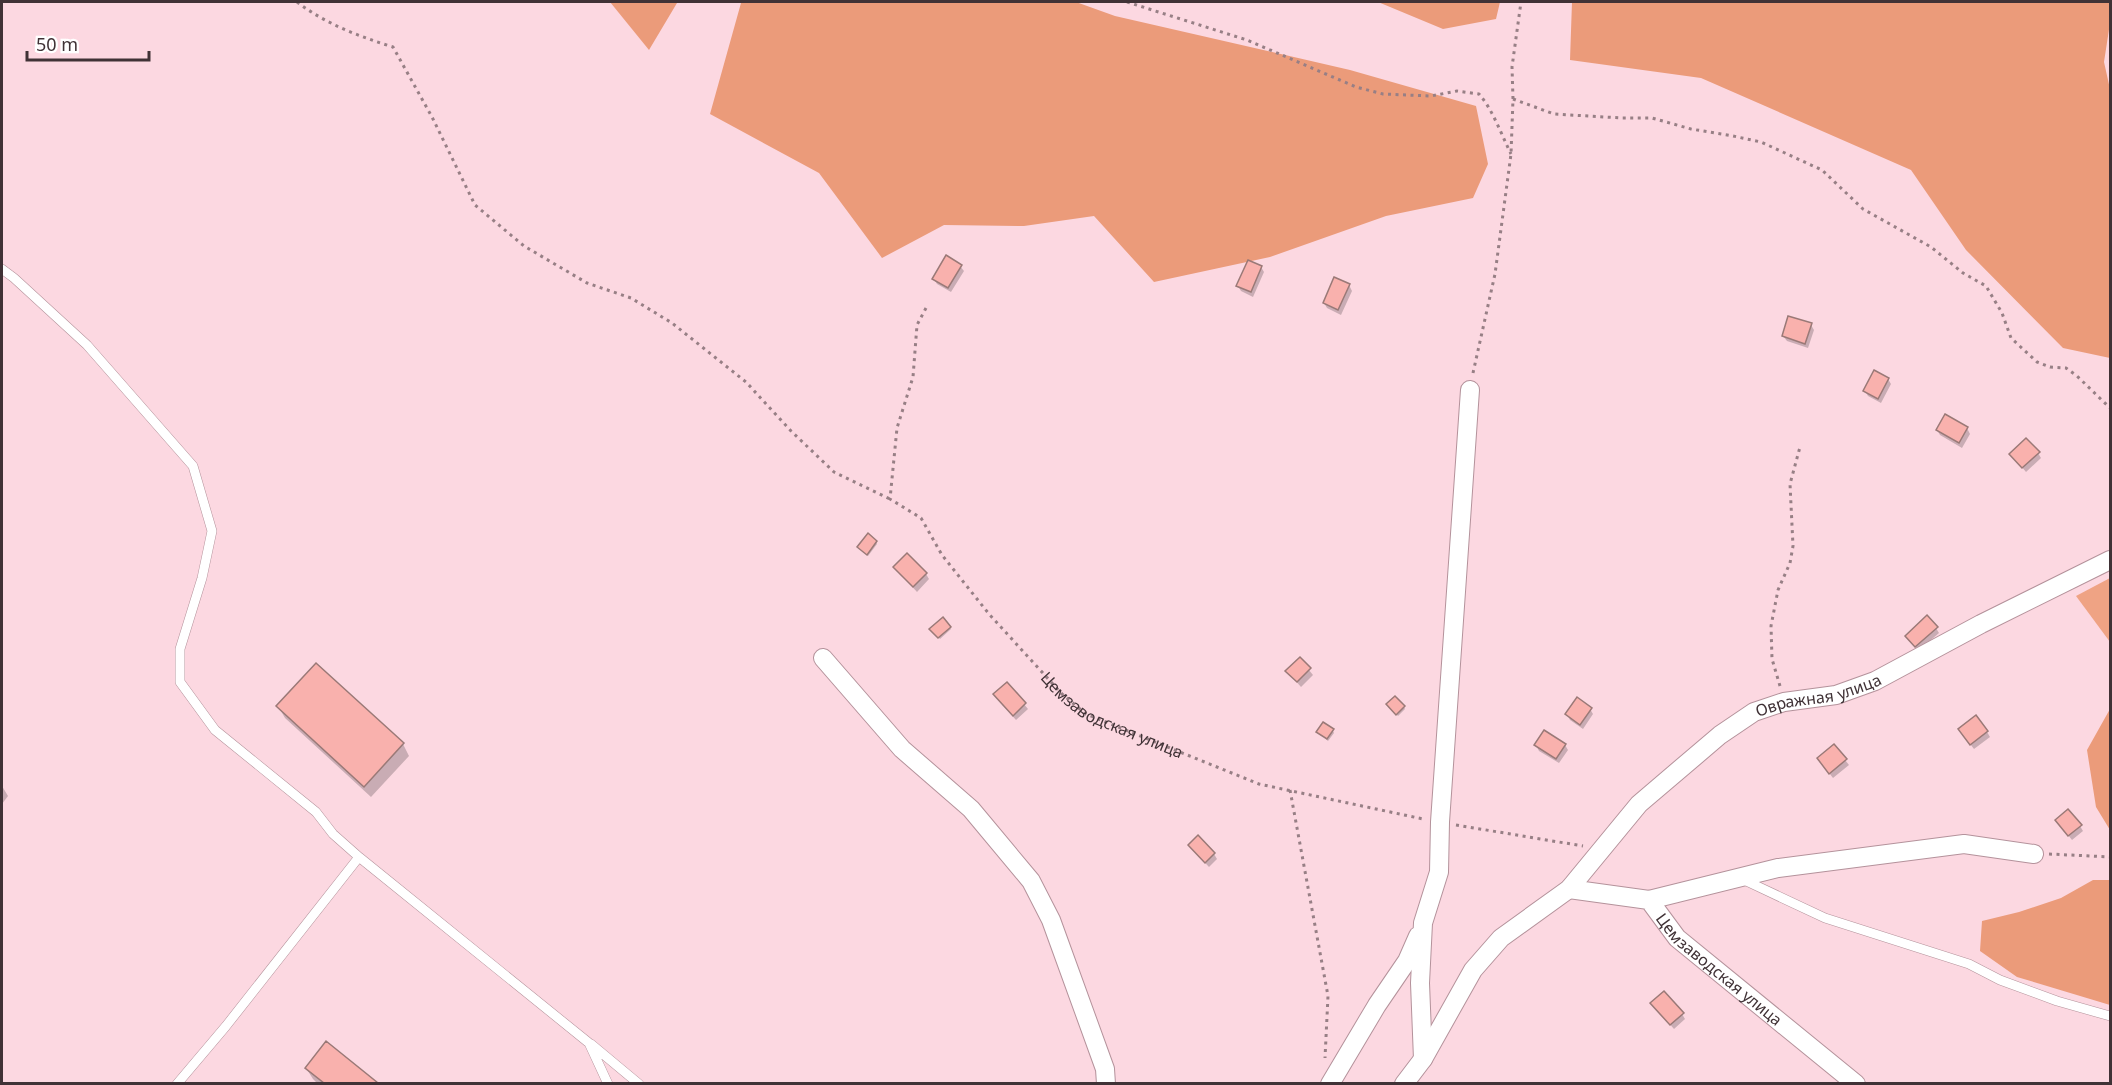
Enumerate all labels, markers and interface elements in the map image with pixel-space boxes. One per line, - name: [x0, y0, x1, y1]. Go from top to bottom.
- scale bar: [27, 24, 148, 62]
- text: 50 m: [36, 32, 78, 56]
- street label: Цемзаводская улица: [1036, 667, 1186, 763]
- street label: Овражная улица: [1752, 669, 1885, 722]
- street label: Цемзаводская улица: [1651, 908, 1787, 1030]

